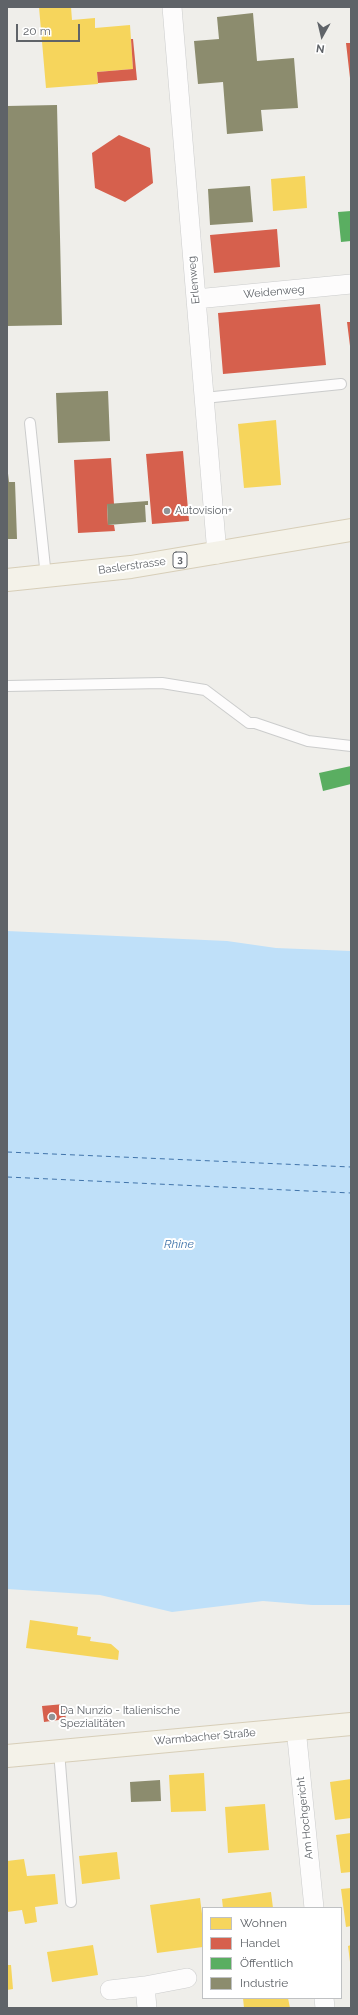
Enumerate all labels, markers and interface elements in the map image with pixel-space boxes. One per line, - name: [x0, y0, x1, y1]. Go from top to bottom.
- scale bar: [18, 16, 82, 42]
- north arrow: [302, 16, 342, 56]
- text: 20 m: [23, 24, 51, 38]
- text: N: [315, 41, 325, 55]
- street label: Erlenweg: [185, 255, 203, 305]
- street label: Weidenweg: [243, 283, 305, 301]
- place label: Autovision+: [175, 504, 232, 518]
- marker: Autovision+: [162, 506, 172, 516]
- road number: 3: [173, 552, 187, 568]
- street label: Baslerstrasse: [97, 555, 167, 577]
- water label: Rhine: [164, 1237, 194, 1251]
- place label: Da Nunzio - Italienische Spezialitäten: [60, 1704, 180, 1730]
- marker: Da Nunzio - Italienische Spezialitäten: [47, 1712, 57, 1722]
- street label: Warmbacher Straße: [154, 1726, 256, 1748]
- street label: Am Hochgericht: [294, 1776, 316, 1860]
- legend: [202, 1907, 342, 1999]
- text: Wohnen: [240, 1916, 287, 1930]
- text: Handel: [240, 1936, 280, 1950]
- text: Öffentlich: [240, 1956, 293, 1970]
- text: Industrie: [240, 1976, 288, 1990]

